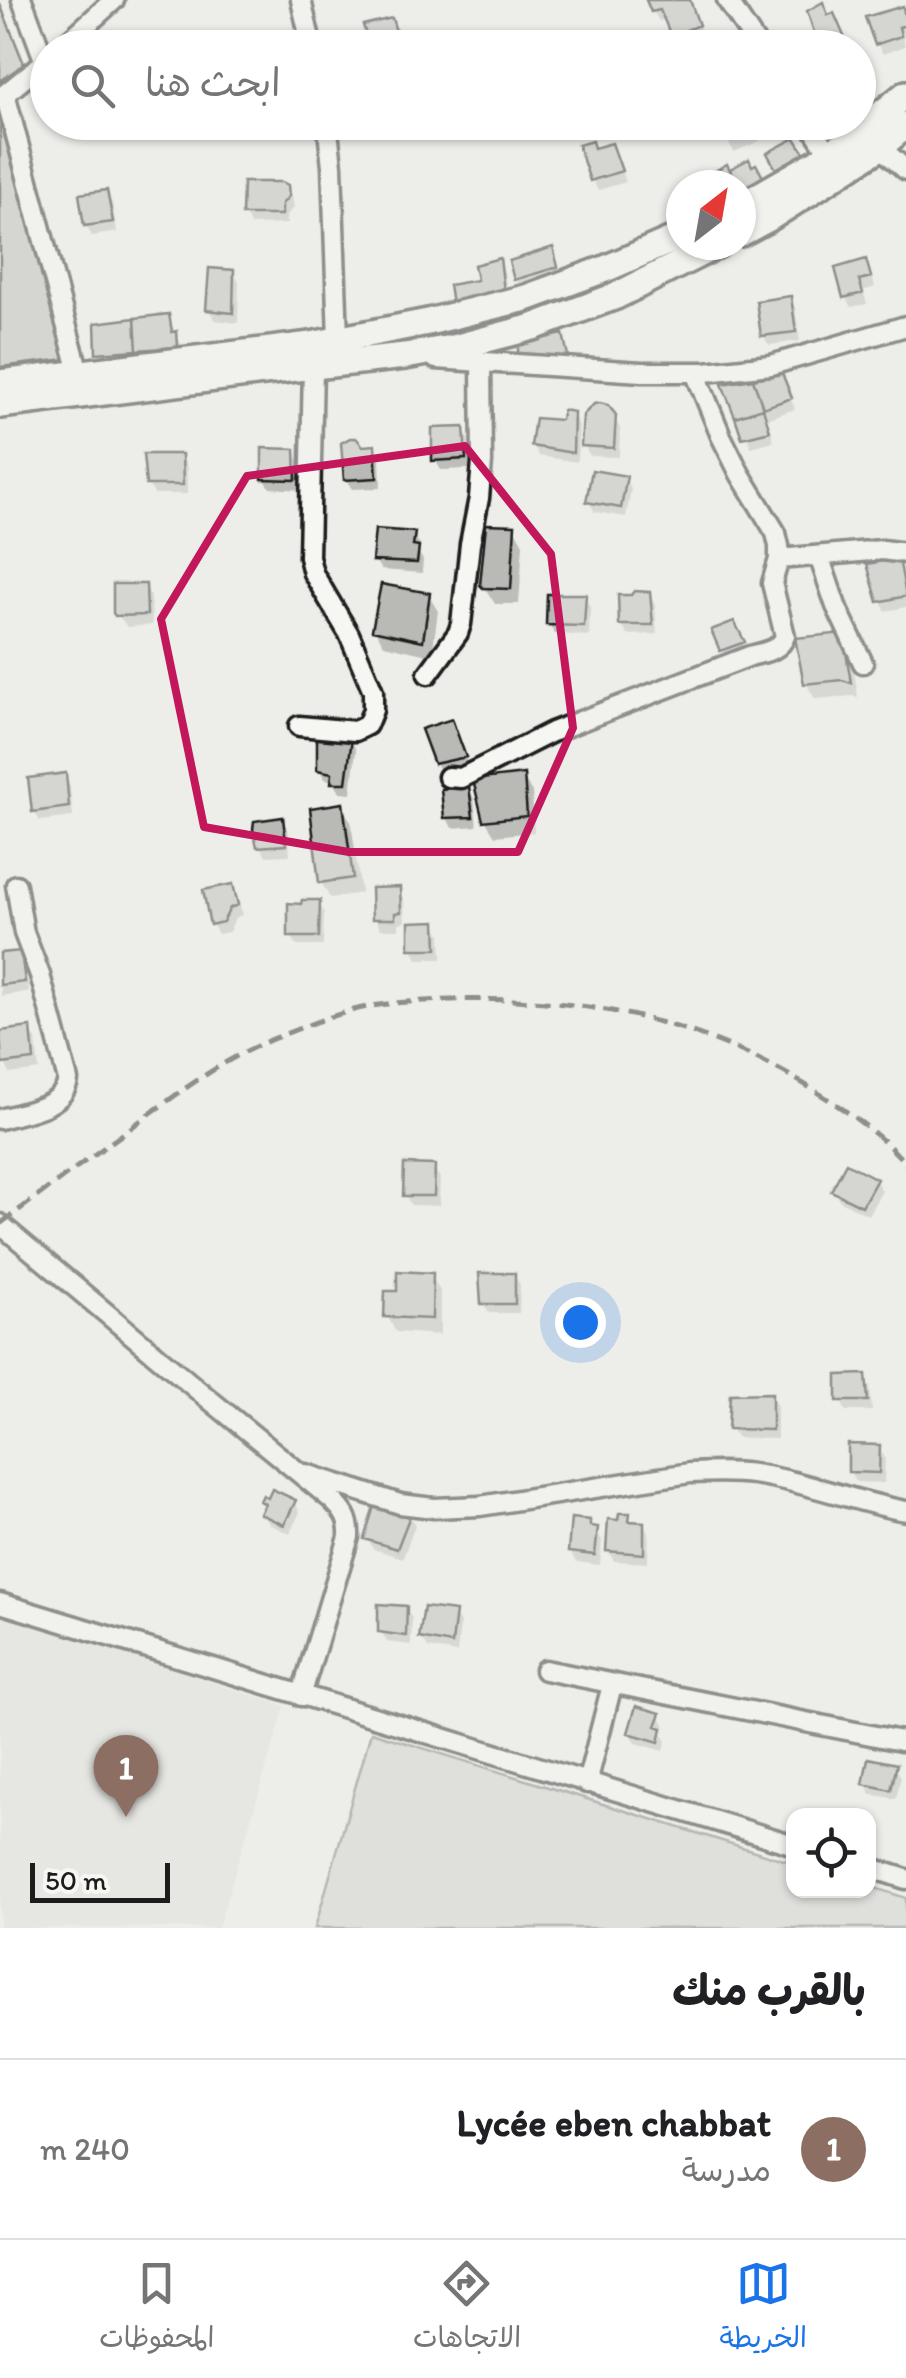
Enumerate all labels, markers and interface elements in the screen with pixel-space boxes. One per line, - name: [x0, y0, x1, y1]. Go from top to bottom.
- search box: [30, 30, 876, 140]
- icon: search: [65, 58, 120, 113]
- text: ابحث هنا: [145, 60, 281, 106]
- north arrow: [666, 170, 756, 260]
- your location: [555, 1297, 606, 1348]
- pin: 1: [94, 1734, 158, 1817]
- map controls: [786, 1808, 876, 1898]
- button: locate: [786, 1808, 876, 1898]
- scale bar: [30, 1858, 170, 1902]
- text: 50 m: [45, 1863, 107, 1897]
- text: بالقرب منك: [672, 1965, 866, 2016]
- text: Lycée eben chabbat: [457, 2100, 771, 2146]
- text: 240 m: [40, 2130, 130, 2168]
- text: 1: [826, 2130, 841, 2168]
- text: مدرسة: [682, 2151, 771, 2189]
- tab: المحفوظات: [99, 2256, 215, 2362]
- tab: الاتجاهات: [413, 2256, 521, 2362]
- tab: الخريطة: [719, 2256, 807, 2362]

